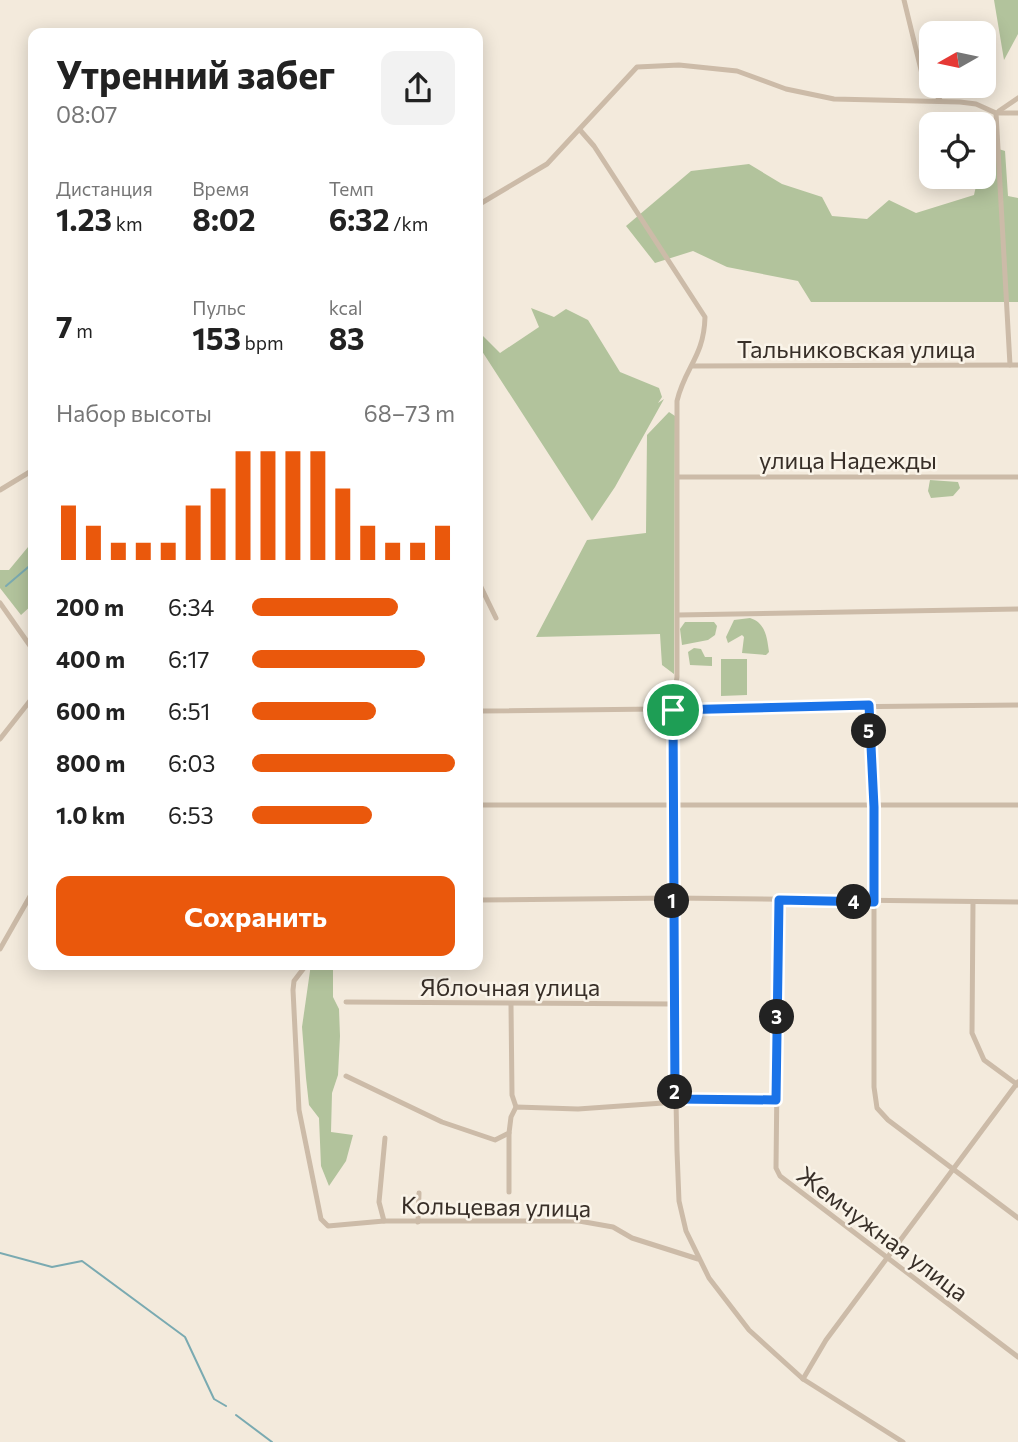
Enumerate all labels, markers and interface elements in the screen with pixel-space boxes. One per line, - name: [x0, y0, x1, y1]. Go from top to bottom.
- north arrow: [919, 21, 996, 98]
- map controls: [919, 21, 996, 189]
- text: Утренний забег: [56, 50, 335, 97]
- button: share: [381, 51, 455, 125]
- text: 08:07: [56, 100, 117, 128]
- button: locate: [919, 112, 996, 189]
- text: Дистанция: [56, 177, 153, 200]
- text: Время: [192, 177, 249, 200]
- text: Темп: [329, 177, 374, 200]
- text: 1.23: [56, 200, 112, 237]
- text: 8:02: [192, 200, 256, 237]
- text: 6:32: [329, 200, 389, 237]
- text: km: [112, 212, 143, 235]
- text: /km: [389, 212, 428, 235]
- text: Пульс: [192, 296, 246, 319]
- text: kcal: [329, 296, 363, 319]
- text: 7: [56, 307, 73, 344]
- text: m: [73, 319, 93, 342]
- text: 153: [192, 319, 241, 356]
- text: 83: [329, 319, 365, 356]
- text: bpm: [241, 331, 284, 354]
- street label: Тальниковская улица: [737, 334, 975, 363]
- text: Набор высоты: [56, 399, 212, 427]
- text: 68–73 m: [364, 399, 455, 427]
- street label: улица Надежды: [759, 445, 937, 474]
- text: 200 m: [56, 593, 124, 621]
- text: 6:34: [168, 593, 214, 621]
- text: 400 m: [56, 645, 125, 673]
- text: 6:17: [168, 645, 209, 673]
- pin: [643, 680, 703, 740]
- icon: arrive: [654, 691, 692, 729]
- text: 600 m: [56, 697, 125, 725]
- text: 6:51: [168, 697, 210, 725]
- pin: 5: [852, 714, 886, 748]
- text: 5: [863, 719, 874, 742]
- text: 800 m: [56, 749, 125, 777]
- text: 6:03: [168, 749, 215, 777]
- text: 1.0 km: [56, 801, 125, 829]
- text: 6:53: [168, 801, 214, 829]
- button: Сохранить: [56, 876, 455, 956]
- pin: 1: [654, 884, 690, 918]
- pin: 4: [836, 884, 872, 920]
- text: 1: [667, 889, 676, 912]
- text: 4: [848, 890, 859, 913]
- street label: Яблочная улица: [420, 972, 600, 1001]
- pin: 3: [760, 1000, 794, 1034]
- text: 3: [771, 1005, 782, 1028]
- pin: 2: [658, 1074, 692, 1110]
- text: 2: [669, 1080, 680, 1103]
- street label: Жемчужная улица: [792, 1159, 974, 1307]
- street label: Кольцевая улица: [401, 1190, 591, 1222]

